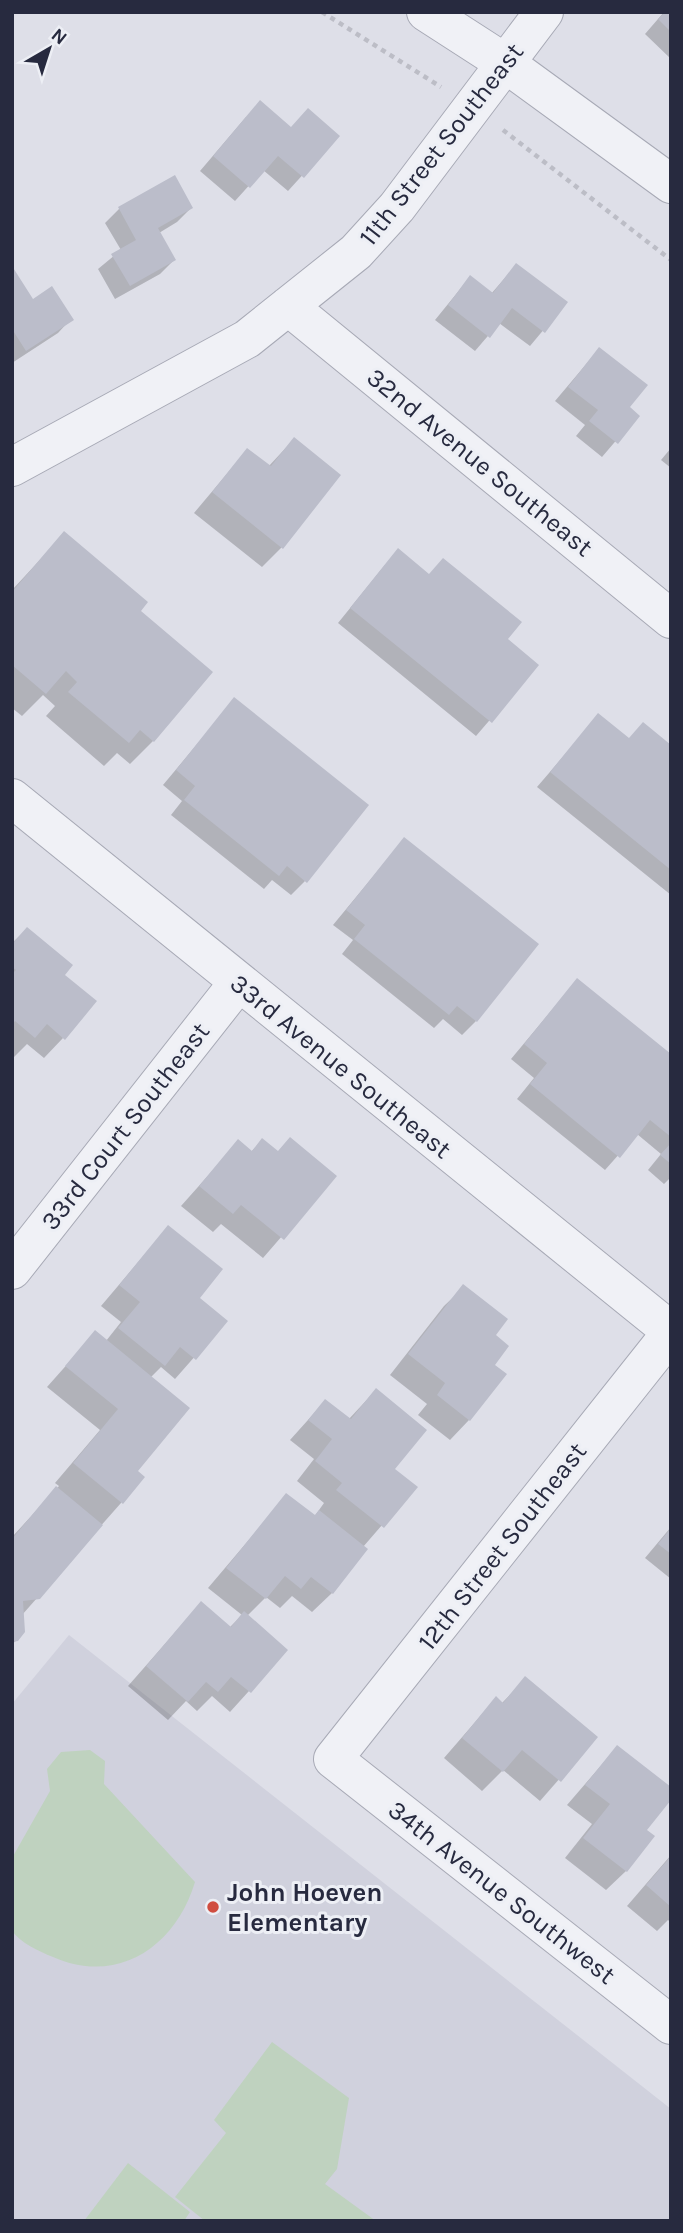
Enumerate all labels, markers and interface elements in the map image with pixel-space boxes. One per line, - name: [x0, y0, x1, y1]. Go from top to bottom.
- north arrow: [14, 14, 84, 84]
- text: N: [47, 24, 71, 49]
- street label: 11th Street Southeast: [353, 37, 530, 252]
- street label: 32nd Avenue Southeast: [360, 362, 599, 563]
- street label: 33rd Avenue Southeast: [224, 968, 458, 1165]
- street label: 33rd Court Southeast: [35, 1016, 216, 1236]
- street label: 12th Street Southeast: [412, 1436, 593, 1656]
- street label: 34th Avenue Southwest: [382, 1794, 622, 1991]
- place label: John Hoeven Elementary: [227, 1877, 383, 1938]
- marker: John Hoeven Elementary: [205, 1899, 221, 1915]

